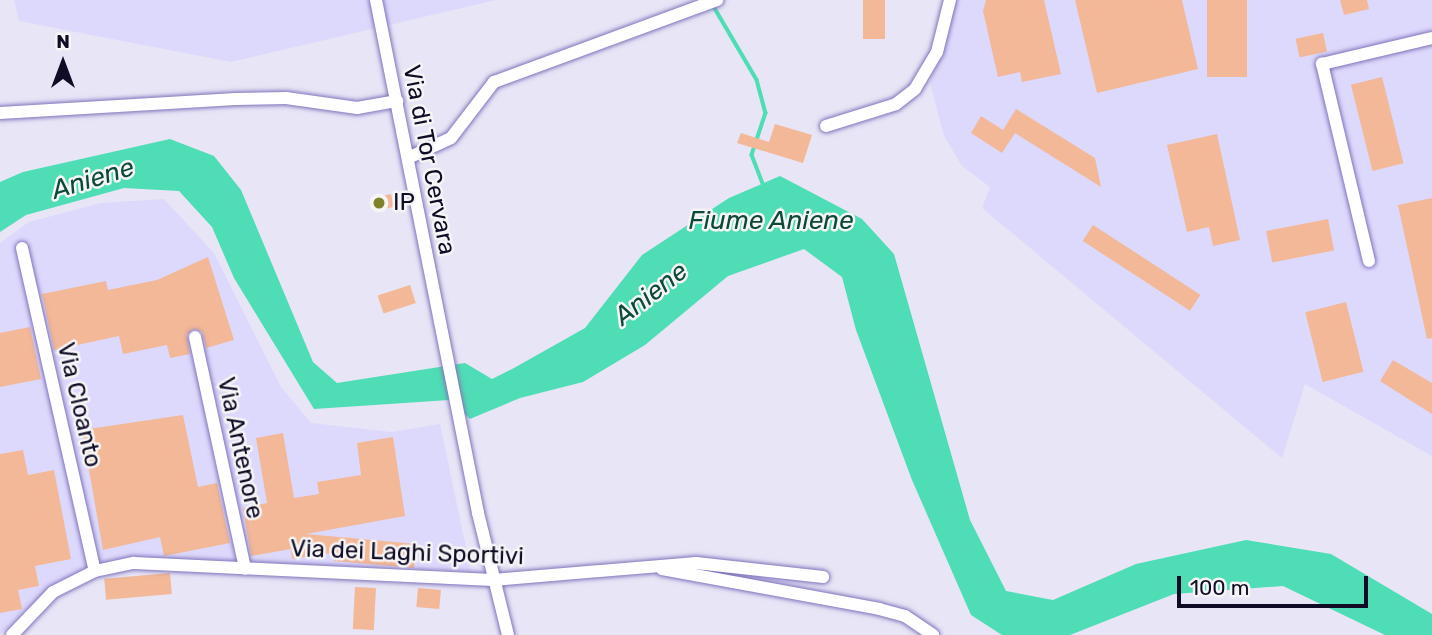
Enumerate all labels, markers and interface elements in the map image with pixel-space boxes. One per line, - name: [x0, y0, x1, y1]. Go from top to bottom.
- north arrow: [28, 28, 98, 98]
- text: N: [56, 30, 70, 53]
- street label: Via di Tor Cervara: [396, 62, 462, 258]
- water label: Aniene: [48, 152, 138, 206]
- place label: IP: [393, 189, 415, 217]
- marker: IP: [371, 195, 387, 211]
- water label: Fiume Aniene: [688, 205, 854, 237]
- water label: Aniene: [608, 256, 694, 332]
- street label: Via Cloanto: [51, 340, 107, 470]
- street label: Via Antenore: [211, 374, 269, 522]
- street label: Via dei Laghi Sportivi: [290, 535, 524, 571]
- scale bar: [1180, 562, 1371, 606]
- text: 100 m: [1190, 575, 1249, 600]

